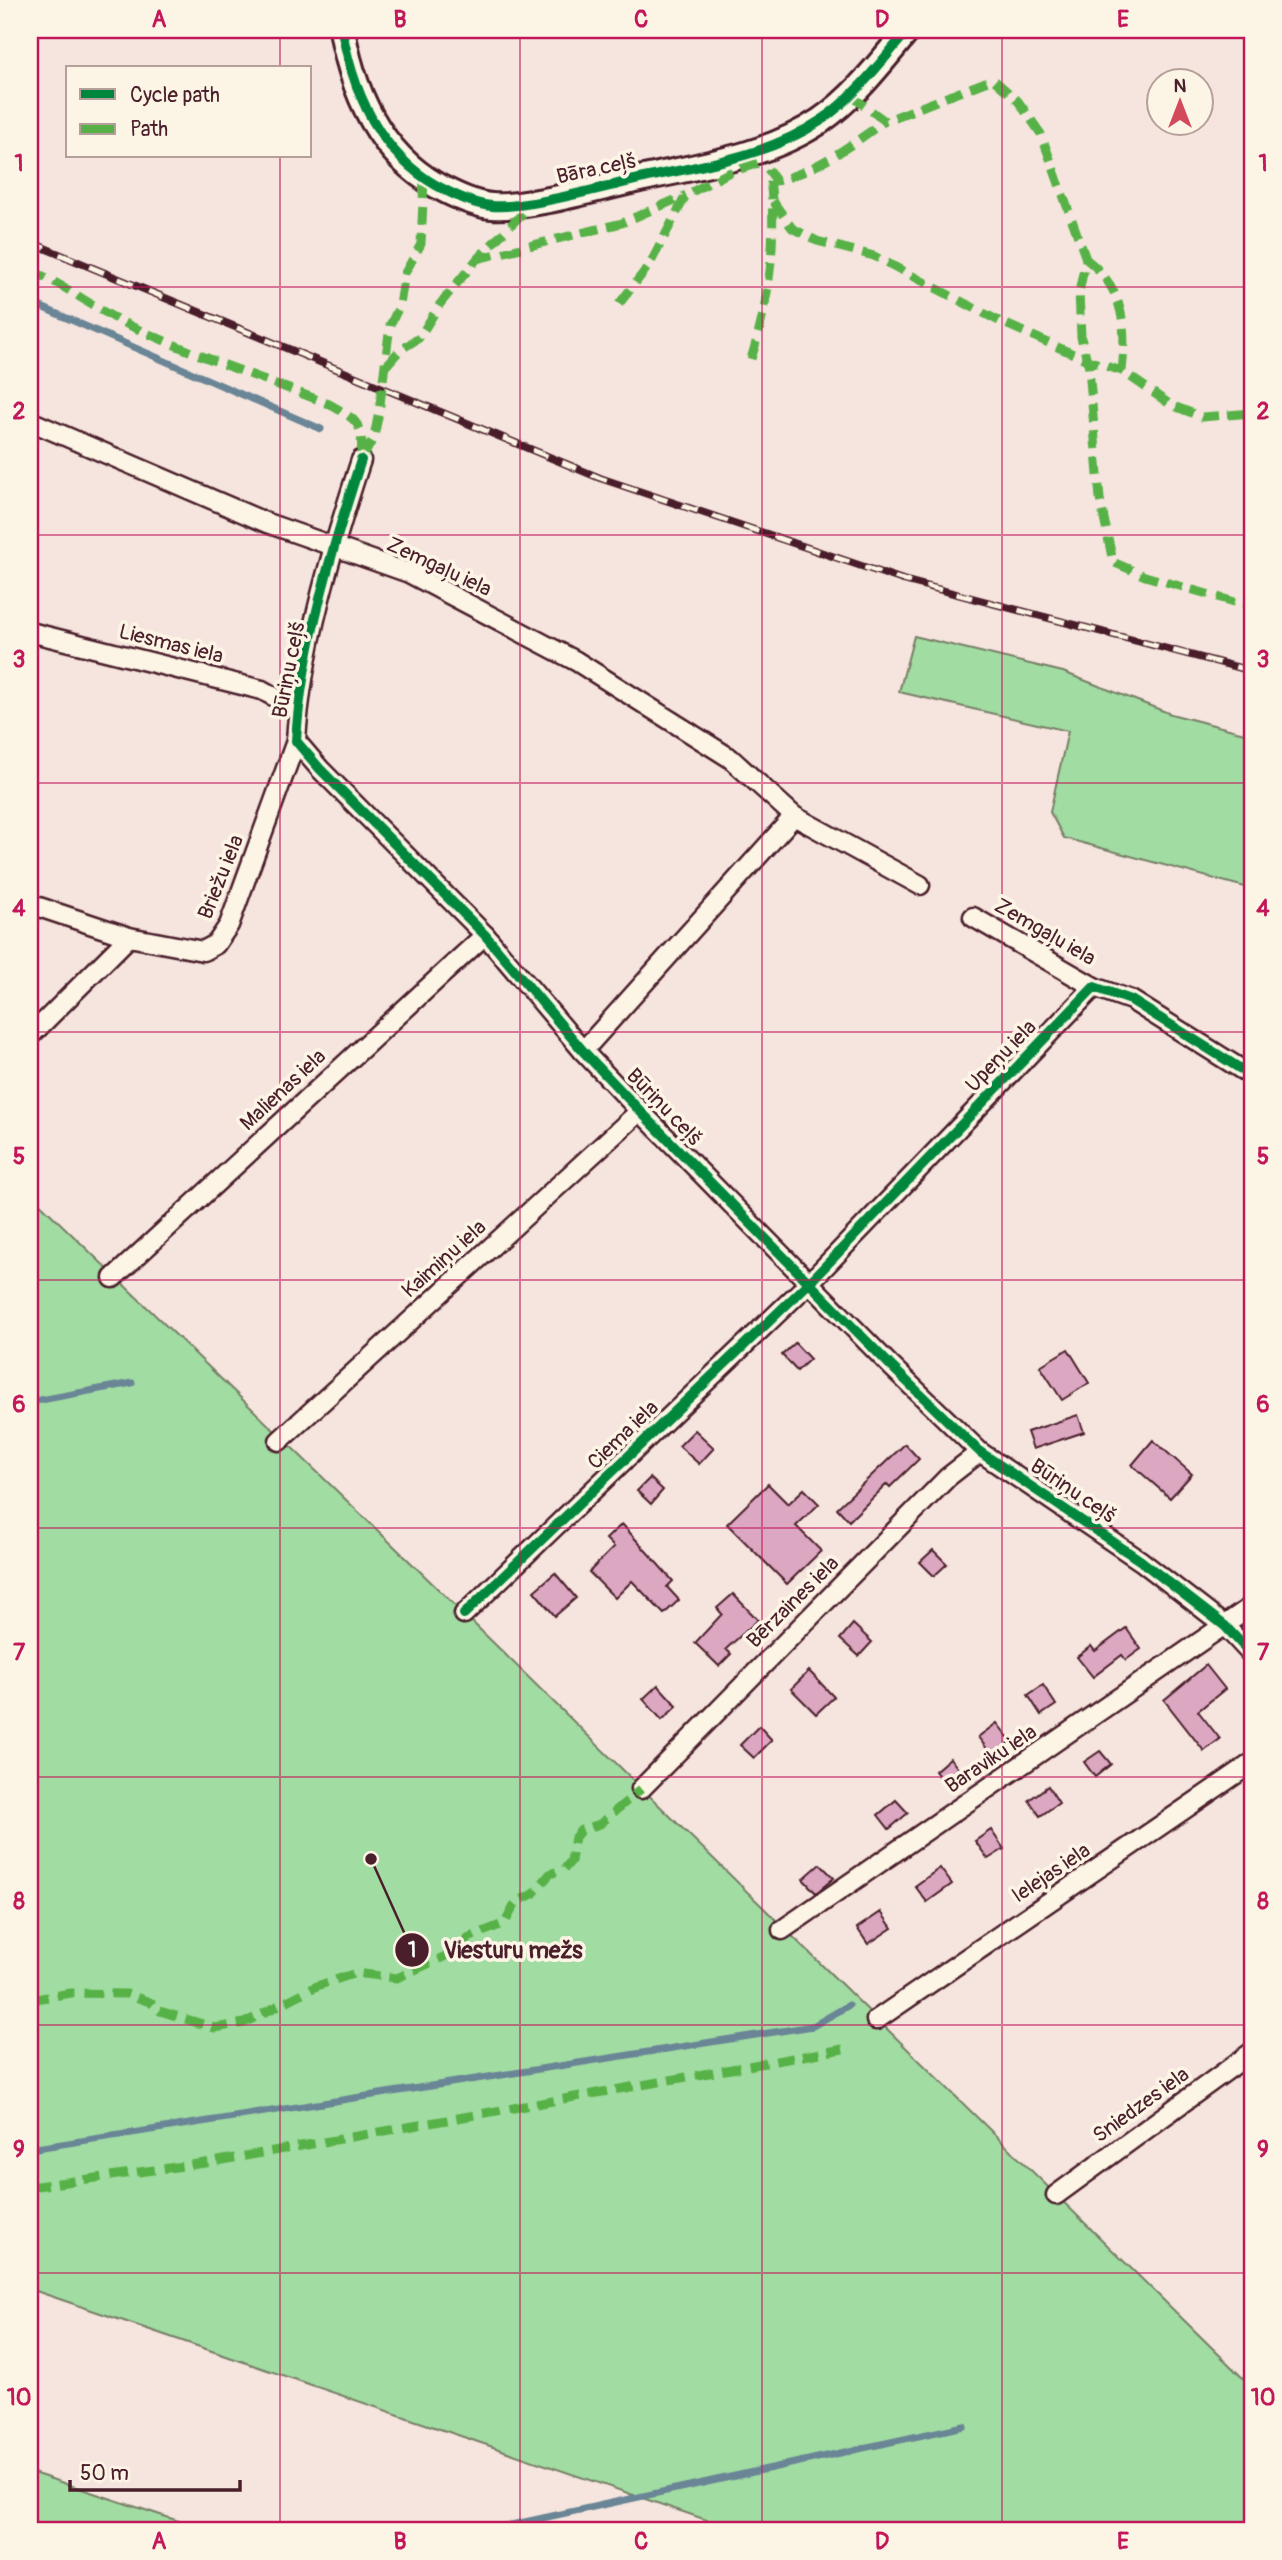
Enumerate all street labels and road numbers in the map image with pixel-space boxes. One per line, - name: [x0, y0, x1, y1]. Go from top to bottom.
- street label: Bāra ceļš: [554, 147, 639, 191]
- street label: Zemgaļu iela: [382, 531, 496, 603]
- street label: Liesmas iela: [116, 618, 226, 670]
- street label: Būriņu ceļš: [266, 619, 312, 720]
- street label: Briežu iela: [192, 831, 250, 923]
- street label: Zemgaļu iela: [989, 892, 1101, 972]
- street label: Upeņu iela: [960, 1014, 1042, 1098]
- street label: Malienas iela: [234, 1043, 332, 1137]
- street label: Būriņu ceļš: [620, 1063, 708, 1152]
- street label: Kaimiņu iela: [396, 1214, 492, 1304]
- street label: Ciema iela: [582, 1394, 664, 1476]
- street label: Būriņu ceļš: [1025, 1453, 1121, 1530]
- street label: Bērzaines iela: [741, 1550, 845, 1654]
- street label: Baraviku iela: [940, 1718, 1042, 1800]
- street label: Ielejas iela: [1007, 1837, 1095, 1909]
- street label: Sniedzes iela: [1088, 2061, 1194, 2149]

